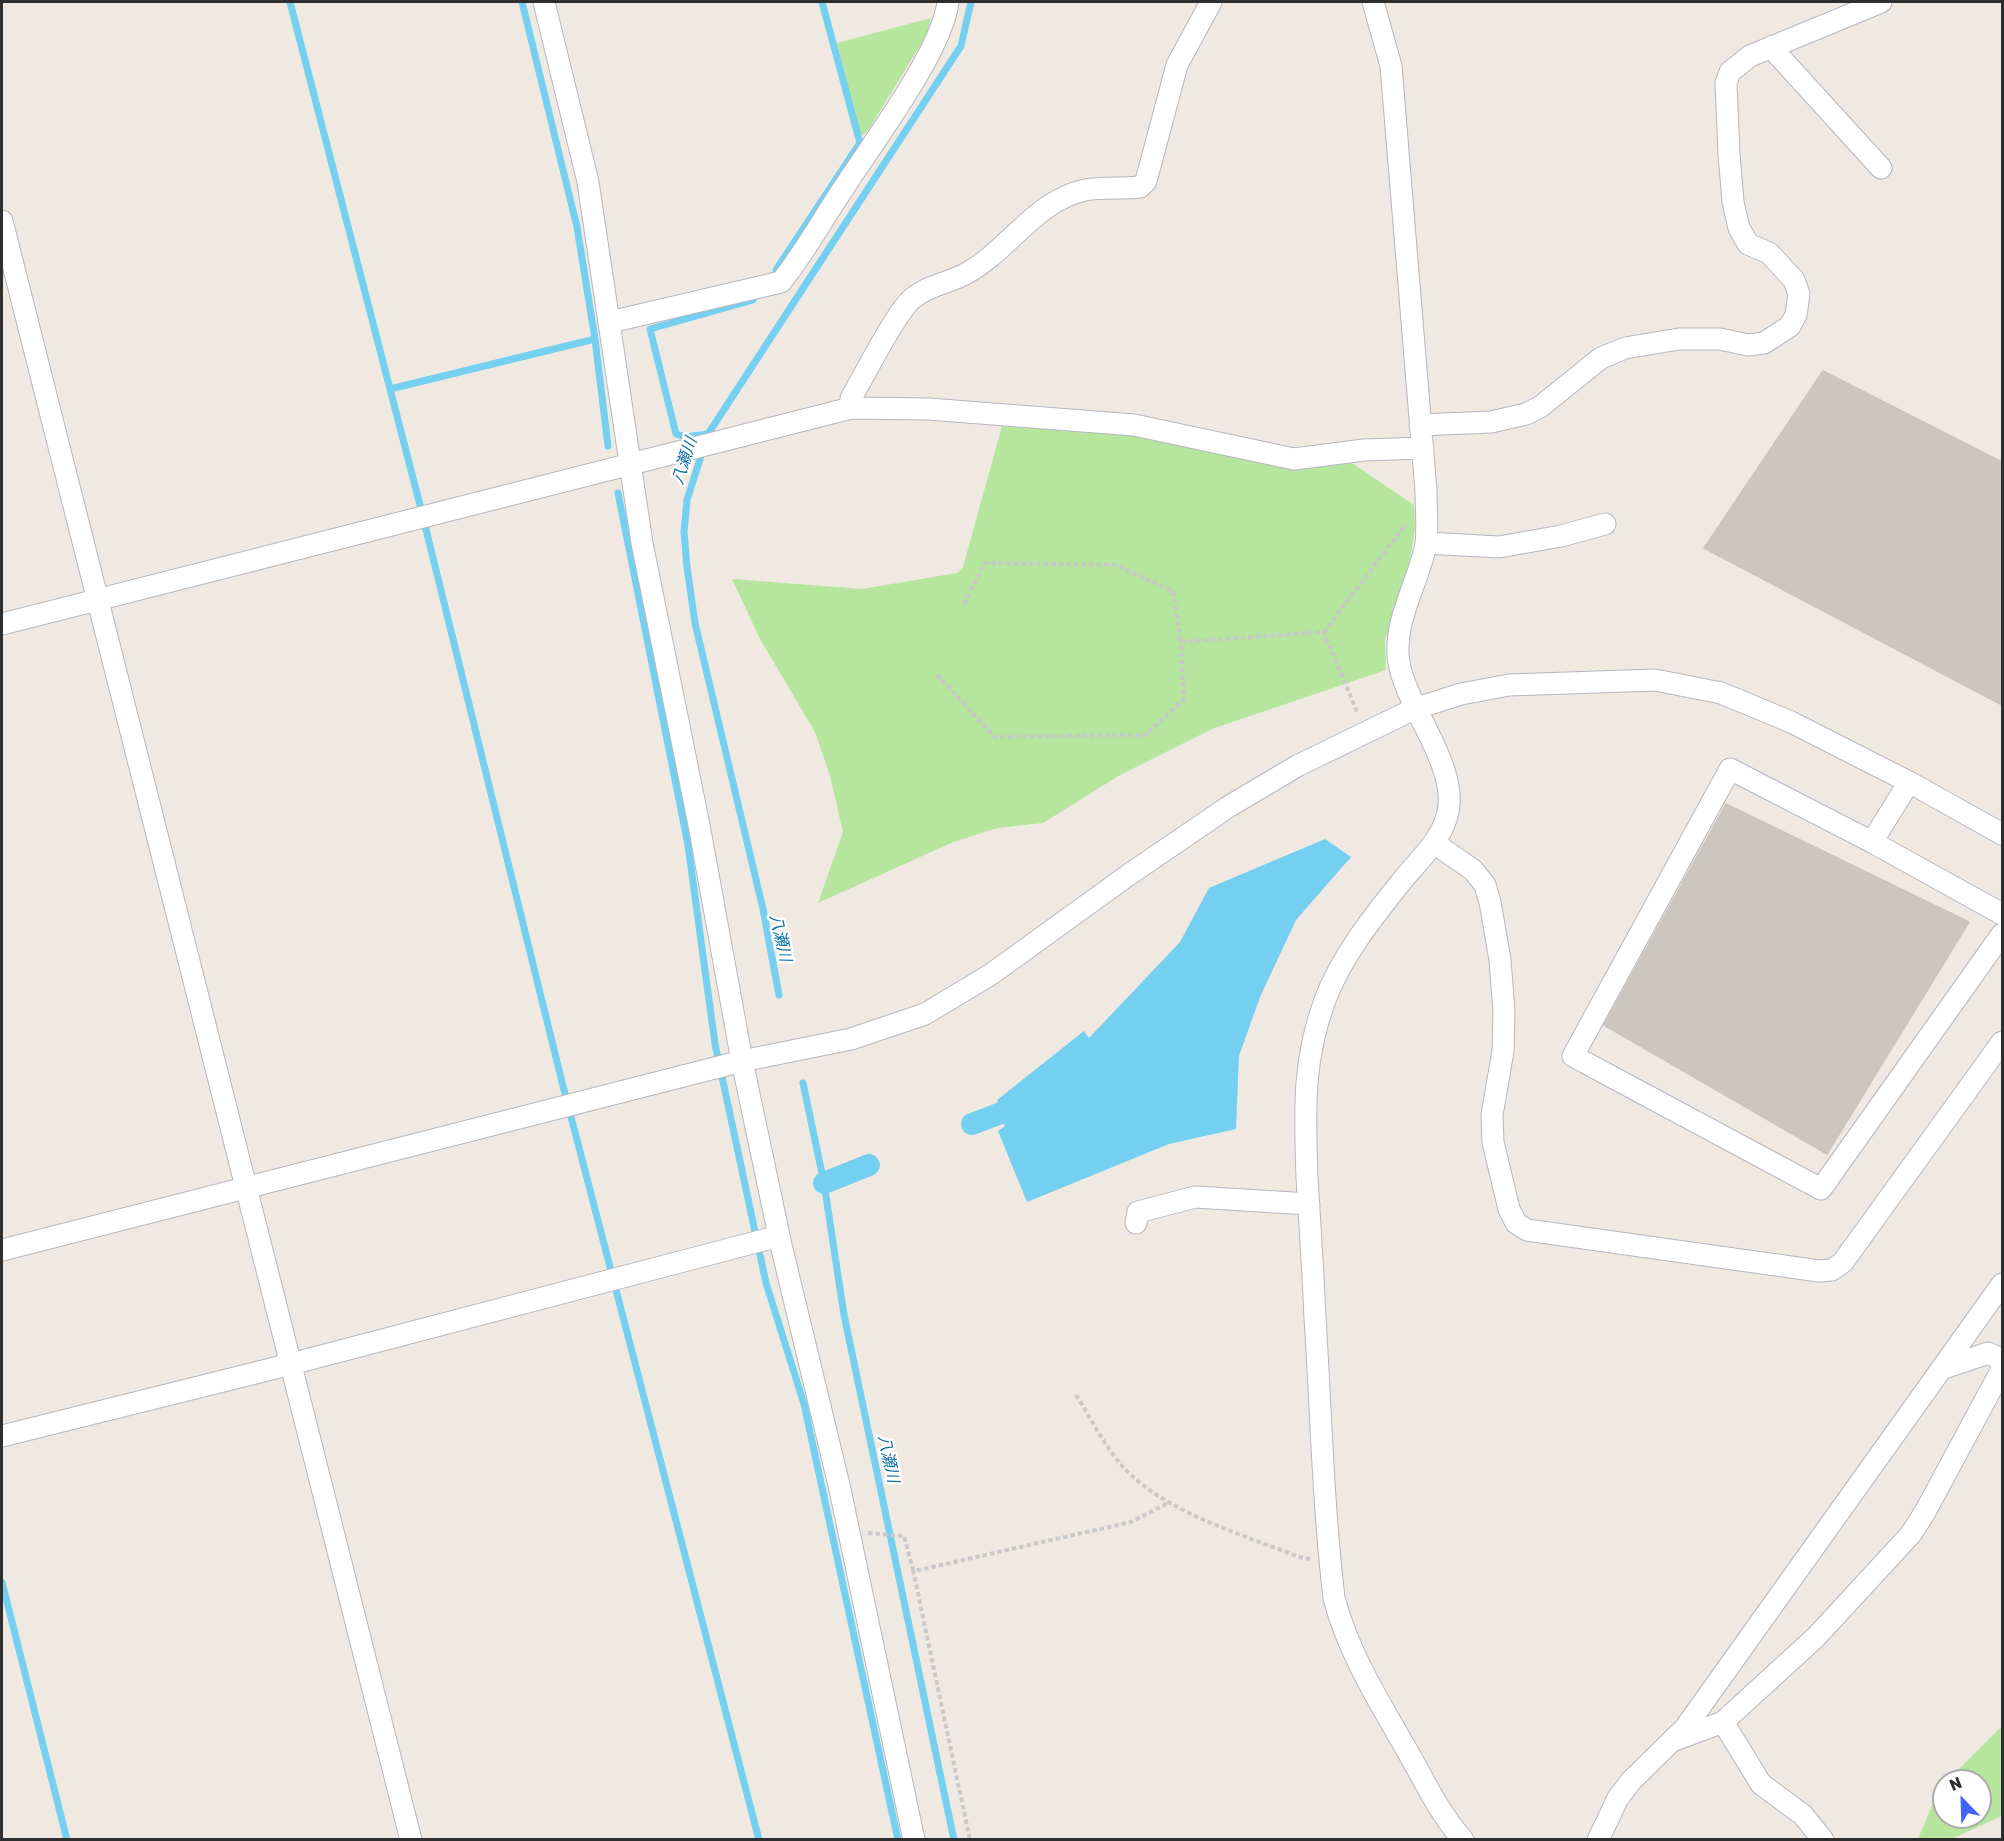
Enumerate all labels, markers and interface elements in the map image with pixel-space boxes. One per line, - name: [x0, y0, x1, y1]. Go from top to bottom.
- water label: 八瀬川: [668, 435, 702, 487]
- water label: 八瀬川: [765, 912, 795, 964]
- water label: 八瀬川: [874, 1434, 902, 1484]
- north arrow: [1932, 1769, 1992, 1829]
- text: N: [1947, 1773, 1965, 1795]

